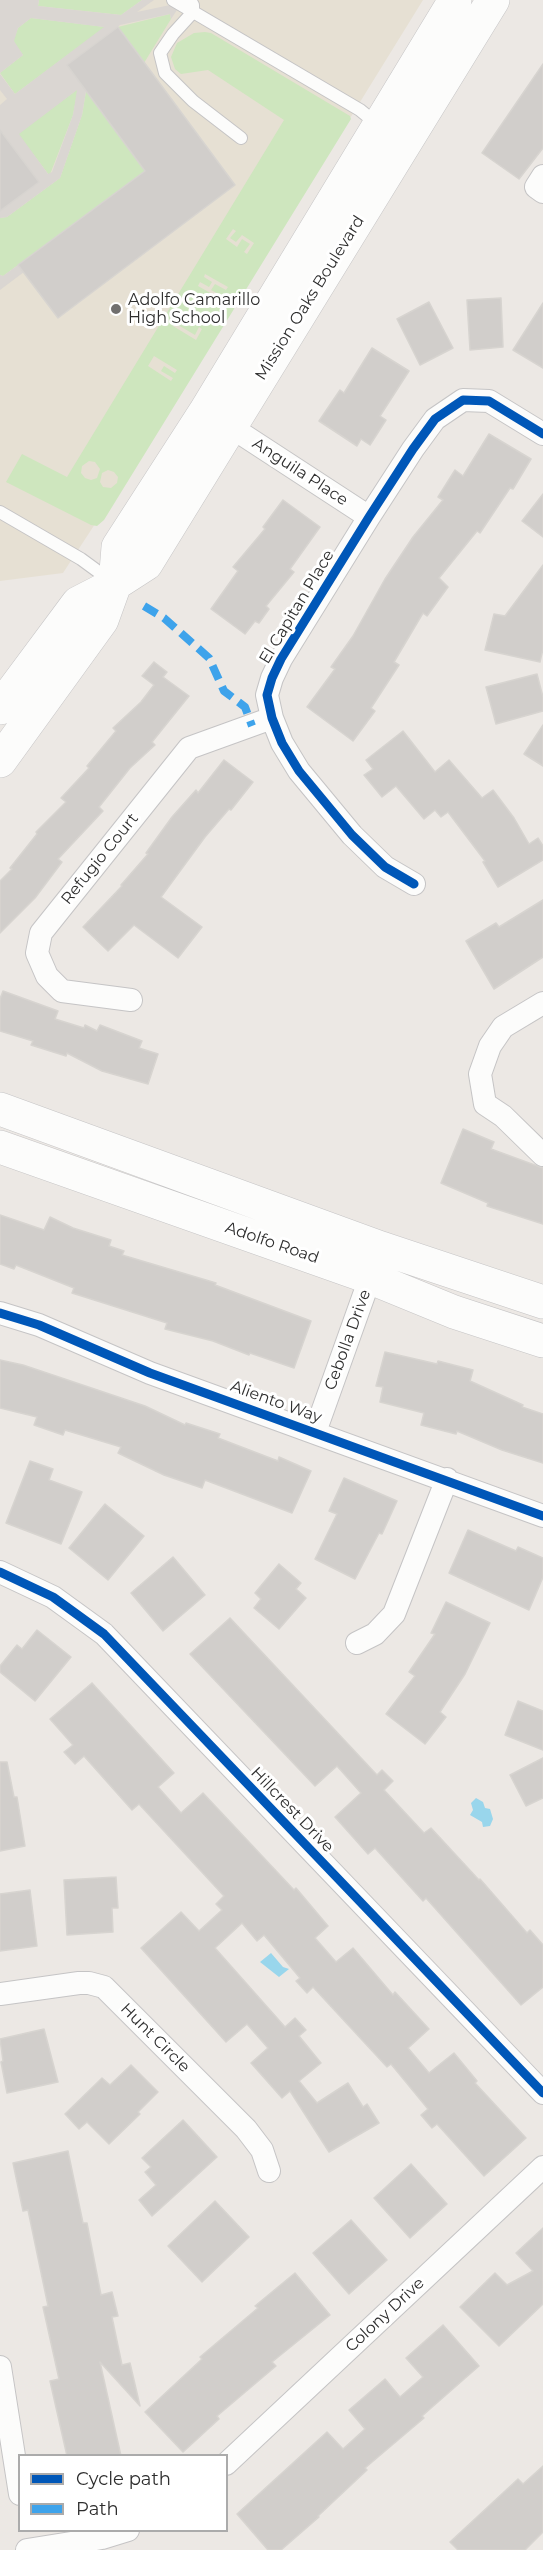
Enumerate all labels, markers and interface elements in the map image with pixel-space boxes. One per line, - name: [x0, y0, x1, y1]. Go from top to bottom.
- street label: Mission Oaks Boulevard: [251, 212, 369, 384]
- place label: Adolfo Camarillo High School: [128, 290, 260, 328]
- marker: Adolfo Camarillo High School: [109, 302, 123, 316]
- street label: Anguila Place: [249, 434, 351, 510]
- street label: El Capitan Place: [255, 547, 339, 667]
- street label: Refugio Court: [57, 810, 143, 908]
- street label: Adolfo Road: [223, 1218, 321, 1268]
- street label: Cebolla Drive: [321, 1287, 375, 1393]
- street label: Aliento Way: [228, 1377, 324, 1427]
- street label: Hillcrest Drive: [246, 1763, 338, 1857]
- street label: Hunt Circle: [116, 1999, 194, 2077]
- street label: Colony Drive: [342, 2274, 428, 2356]
- legend: [18, 2454, 228, 2532]
- text: Cycle path: [76, 2468, 171, 2490]
- text: Path: [76, 2498, 119, 2520]

